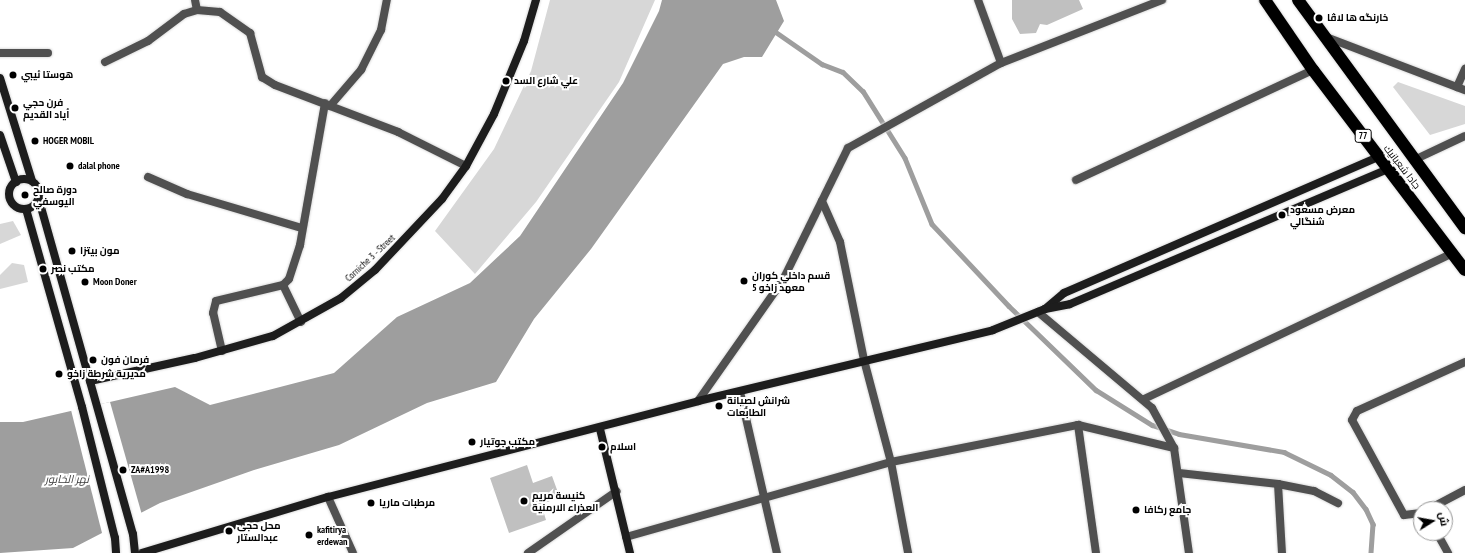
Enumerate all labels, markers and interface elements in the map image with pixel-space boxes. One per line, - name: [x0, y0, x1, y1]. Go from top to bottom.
- place label: خارنگه ها لاڤا: [1327, 12, 1388, 24]
- marker: خارنگه ها لاڤا: [1314, 13, 1324, 23]
- place label: هوستا ئيبي: [21, 69, 73, 81]
- marker: هوستا ئيبي: [8, 70, 18, 80]
- place label: علي شارع السد: [514, 75, 578, 87]
- marker: علي شارع السد: [501, 76, 511, 86]
- place label: فرن حجي أياد القديم: [23, 96, 69, 120]
- marker: فرن حجي أياد القديم: [10, 103, 20, 113]
- road number: 77: [1354, 129, 1372, 143]
- place label: HOGER MOBIL: [43, 135, 94, 147]
- marker: HOGER MOBIL: [30, 136, 40, 146]
- street label: جادا شعبانيك: [1381, 143, 1423, 191]
- place label: dalal phone: [78, 160, 120, 172]
- marker: dalal phone: [65, 161, 75, 171]
- place label: دورة صالح اليوسفي: [33, 183, 77, 206]
- marker: دورة صالح اليوسفي: [20, 190, 30, 200]
- place label: معرض مسعود شنگالي: [1290, 203, 1355, 226]
- marker: معرض مسعود شنگالي: [1277, 210, 1287, 220]
- street label: Corniche 3 - Street: [342, 232, 398, 284]
- place label: مون بيتزا: [80, 245, 120, 257]
- marker: مون بيتزا: [67, 246, 77, 256]
- place label: مكتب نصر: [51, 263, 95, 275]
- marker: مكتب نصر: [38, 264, 48, 274]
- place label: قسم داخلي كوران معهد زاخو 5: [752, 269, 830, 292]
- place label: Moon Doner: [93, 276, 137, 288]
- marker: قسم داخلي كوران معهد زاخو 5: [739, 276, 749, 286]
- marker: Moon Doner: [80, 277, 90, 287]
- place label: فرمان فون: [101, 354, 149, 366]
- marker: فرمان فون: [88, 355, 98, 365]
- place label: مديرية شرطة زاخو: [67, 368, 146, 380]
- marker: مديرية شرطة زاخو: [54, 369, 64, 379]
- place label: شرانش لصيانة الطابعات: [727, 394, 790, 418]
- marker: شرانش لصيانة الطابعات: [714, 401, 724, 411]
- place label: مکتب جوتیار: [480, 436, 535, 448]
- marker: مکتب جوتیار: [467, 437, 477, 447]
- place label: اسلام: [610, 441, 636, 453]
- marker: اسلام: [597, 442, 607, 452]
- place label: ZA#A1998: [131, 464, 169, 476]
- marker: ZA#A1998: [118, 465, 128, 475]
- water label: نهر الخابور: [45, 472, 89, 486]
- place label: كنيسة مريم العذراء الارمنية: [532, 489, 598, 512]
- marker: كنيسة مريم العذراء الارمنية: [519, 496, 529, 506]
- place label: مرطبات ماريا: [379, 497, 435, 509]
- marker: مرطبات ماريا: [366, 498, 376, 508]
- north arrow: [1413, 501, 1453, 541]
- place label: جامع ركافا: [1144, 504, 1191, 516]
- marker: جامع ركافا: [1131, 505, 1141, 515]
- text: ش: [1436, 511, 1452, 527]
- place label: محل حجي عبدالستار: [237, 519, 281, 542]
- place label: kafitirya erdewan: [317, 523, 348, 546]
- marker: محل حجي عبدالستار: [224, 526, 234, 536]
- marker: kafitirya erdewan: [304, 530, 314, 540]

